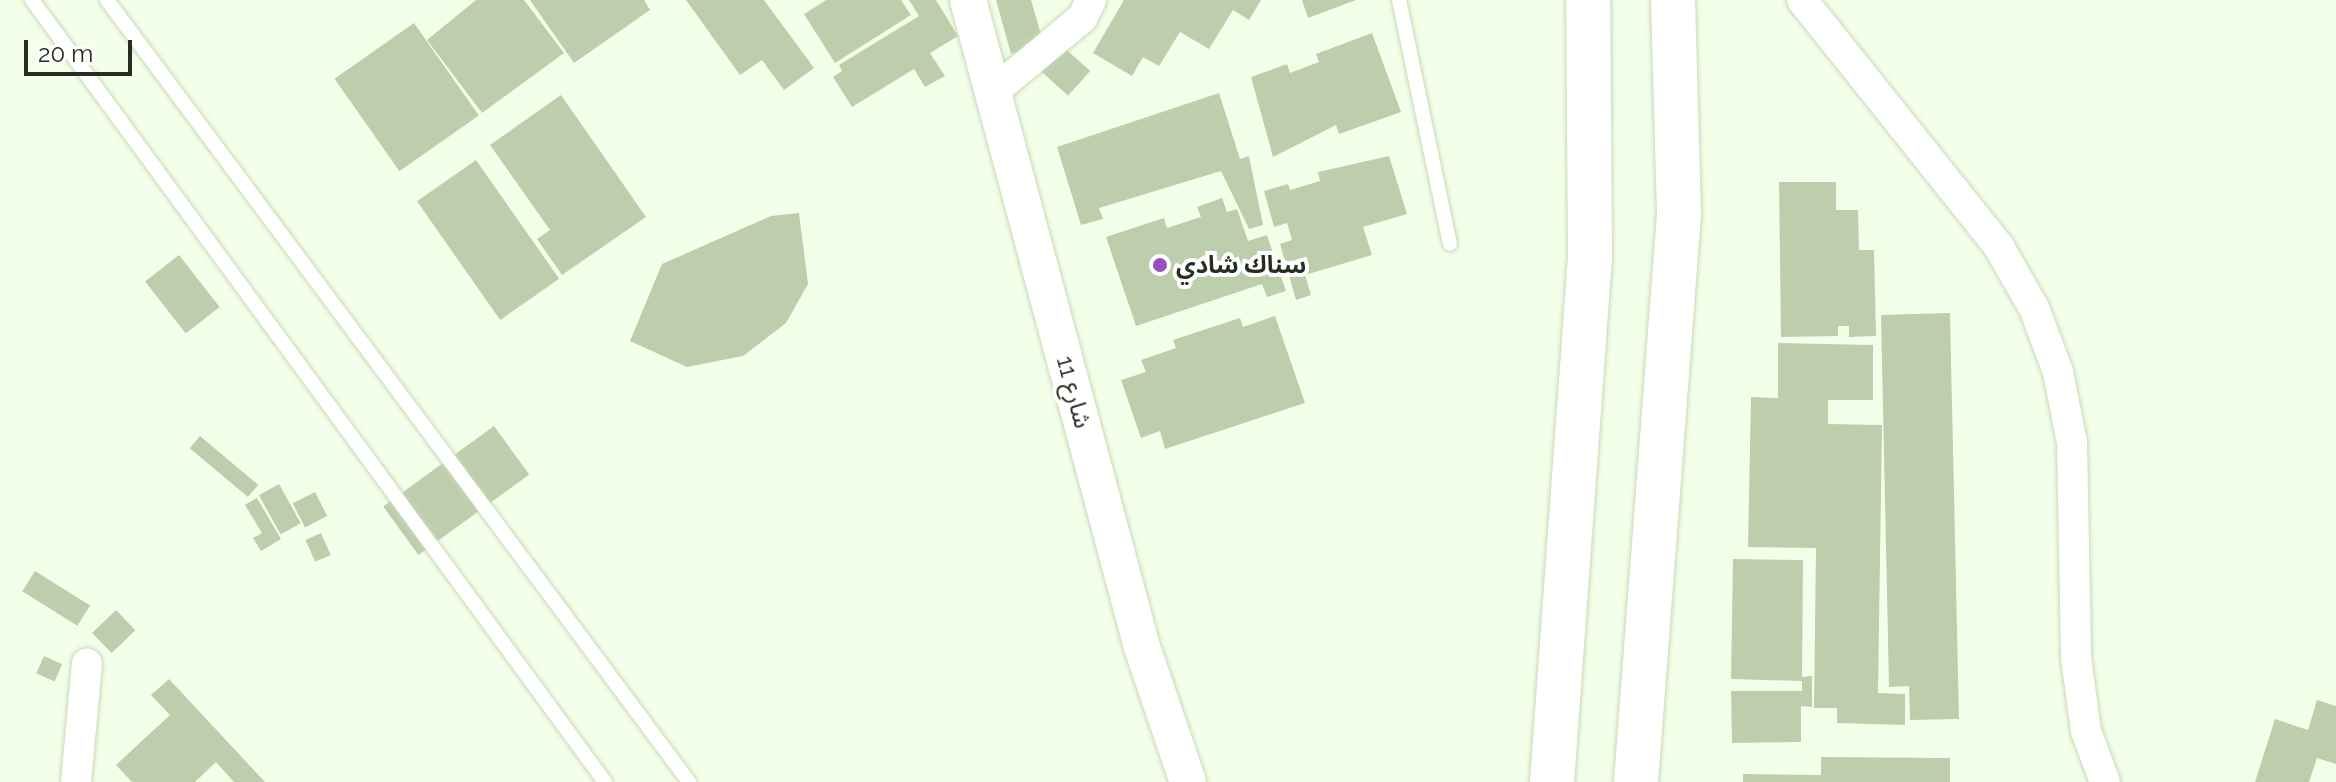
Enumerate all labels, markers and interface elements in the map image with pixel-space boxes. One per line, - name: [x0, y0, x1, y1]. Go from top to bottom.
- scale bar: [28, 24, 136, 74]
- text: 20 m: [38, 39, 93, 68]
- place label: سناك شادي: [1176, 251, 1306, 279]
- marker: سناك شادي: [1151, 256, 1169, 274]
- street label: شارع 11: [1051, 353, 1097, 431]

